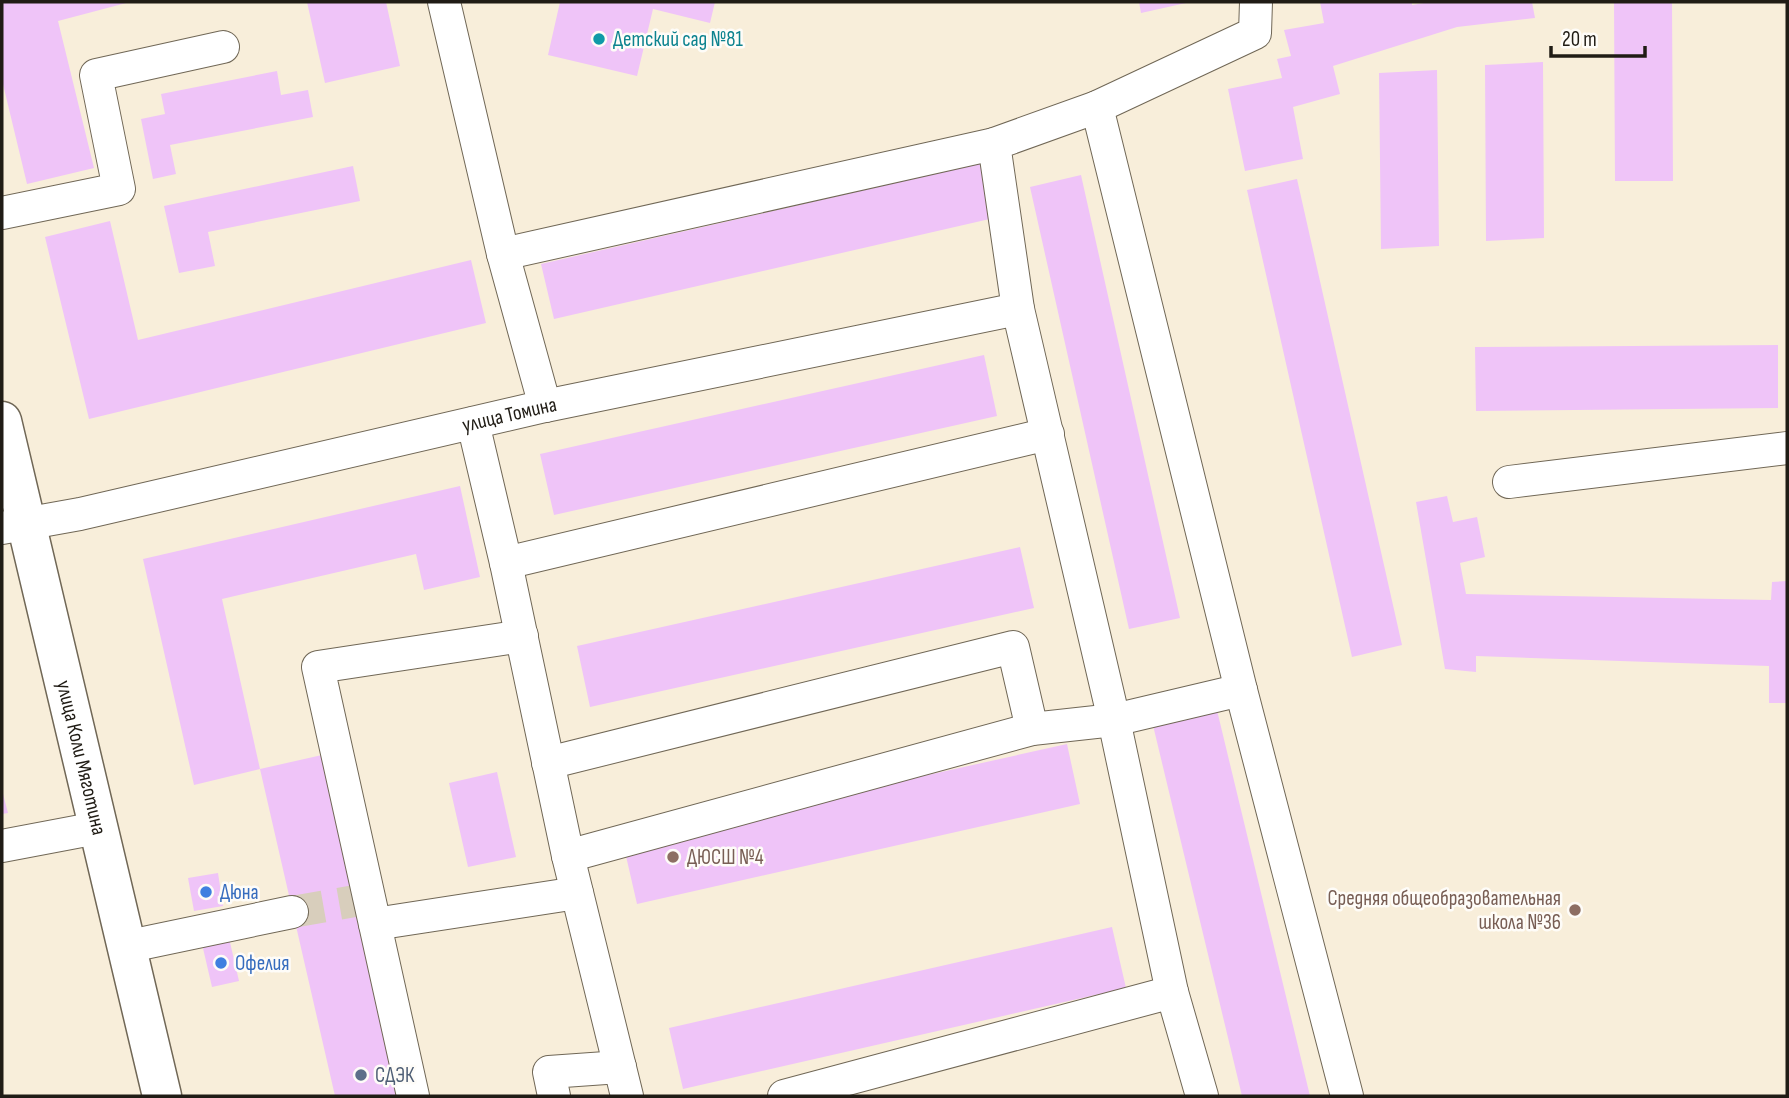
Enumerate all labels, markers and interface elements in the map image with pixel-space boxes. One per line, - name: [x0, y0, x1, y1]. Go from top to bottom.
- scale bar: [1551, 14, 1646, 58]
- place label: Детский сад №81: [613, 27, 743, 52]
- text: 20 m: [1562, 27, 1597, 52]
- marker: Детский сад №81: [591, 31, 607, 47]
- street label: улица Томина: [460, 391, 559, 437]
- street label: улица Коли Мяготина: [51, 678, 112, 837]
- place label: ДЮСШ №4: [687, 845, 764, 870]
- marker: ДЮСШ №4: [665, 849, 681, 865]
- place label: Дюна: [220, 880, 259, 905]
- marker: Дюна: [198, 884, 214, 900]
- place label: Средняя общеобразовательная школа №36: [1327, 886, 1561, 935]
- marker: Средняя общеобразовательная школа №36: [1567, 902, 1583, 918]
- place label: Офелия: [235, 951, 289, 976]
- marker: Офелия: [213, 955, 229, 971]
- place label: СДЭК: [375, 1063, 415, 1088]
- marker: СДЭК: [353, 1067, 369, 1083]

